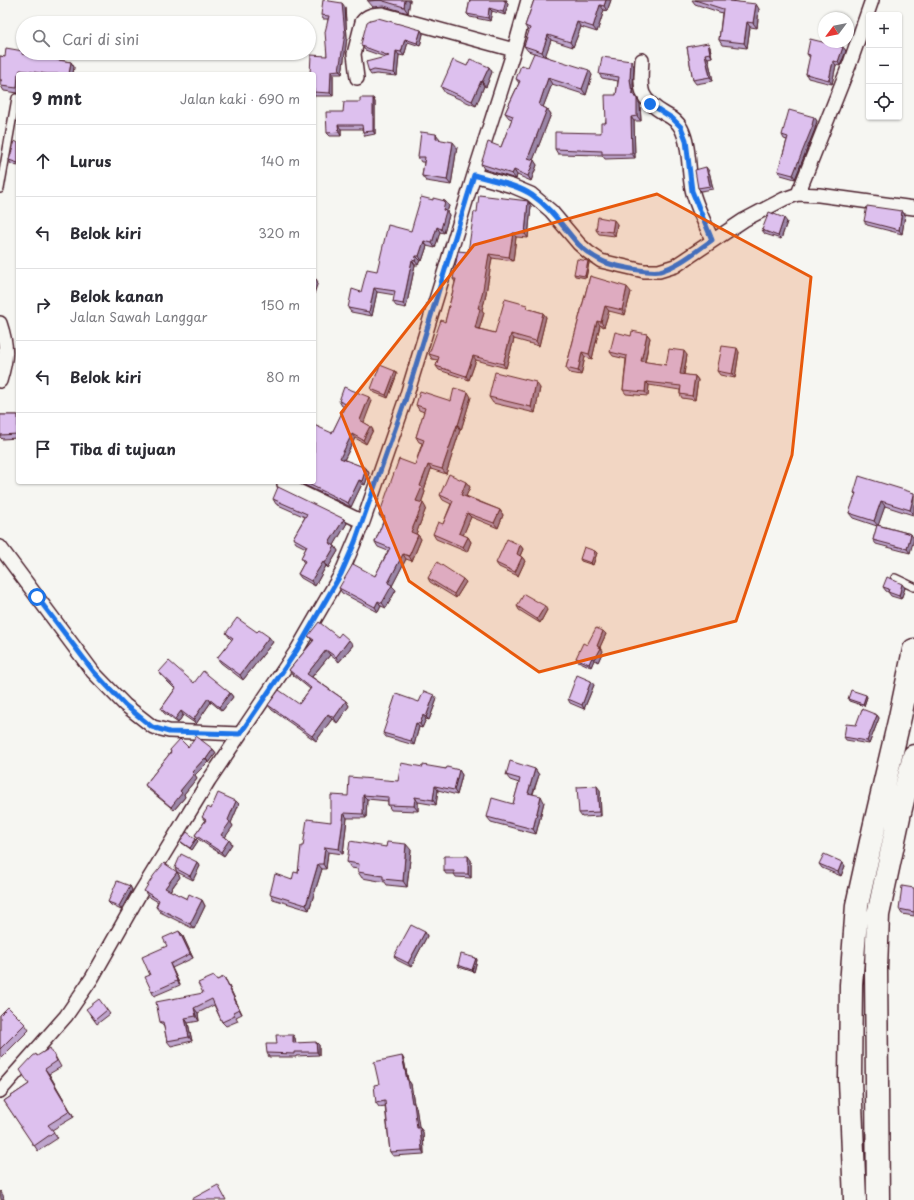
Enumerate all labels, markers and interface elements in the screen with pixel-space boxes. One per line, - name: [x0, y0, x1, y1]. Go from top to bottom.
- north arrow: [818, 12, 854, 48]
- map controls: [866, 12, 902, 120]
- button: +: [866, 12, 902, 48]
- search box: [16, 16, 316, 60]
- icon: search: [30, 27, 52, 49]
- text: Cari di sini: [62, 27, 139, 50]
- button: −: [866, 48, 902, 84]
- button: locate: [866, 84, 902, 120]
- text: 9 mnt: [32, 85, 82, 111]
- text: Jalan kaki · 690 m: [180, 89, 300, 108]
- route end: [641, 95, 659, 113]
- text: Lurus: [70, 149, 111, 172]
- icon: ahead: [32, 150, 54, 172]
- text: 140 m: [261, 151, 300, 170]
- text: Belok kiri: [70, 221, 141, 244]
- icon: left: [32, 222, 54, 244]
- text: 320 m: [258, 223, 300, 242]
- text: Belok kanan: [70, 284, 164, 307]
- icon: right: [32, 294, 54, 316]
- text: 150 m: [261, 295, 300, 314]
- text: Jalan Sawah Langgar: [70, 307, 207, 326]
- text: Belok kiri: [70, 365, 141, 388]
- icon: left: [32, 366, 54, 388]
- text: 80 m: [266, 367, 300, 386]
- text: Tiba di tujuan: [70, 437, 176, 460]
- icon: arrive: [32, 438, 54, 460]
- route start: [28, 588, 46, 606]

